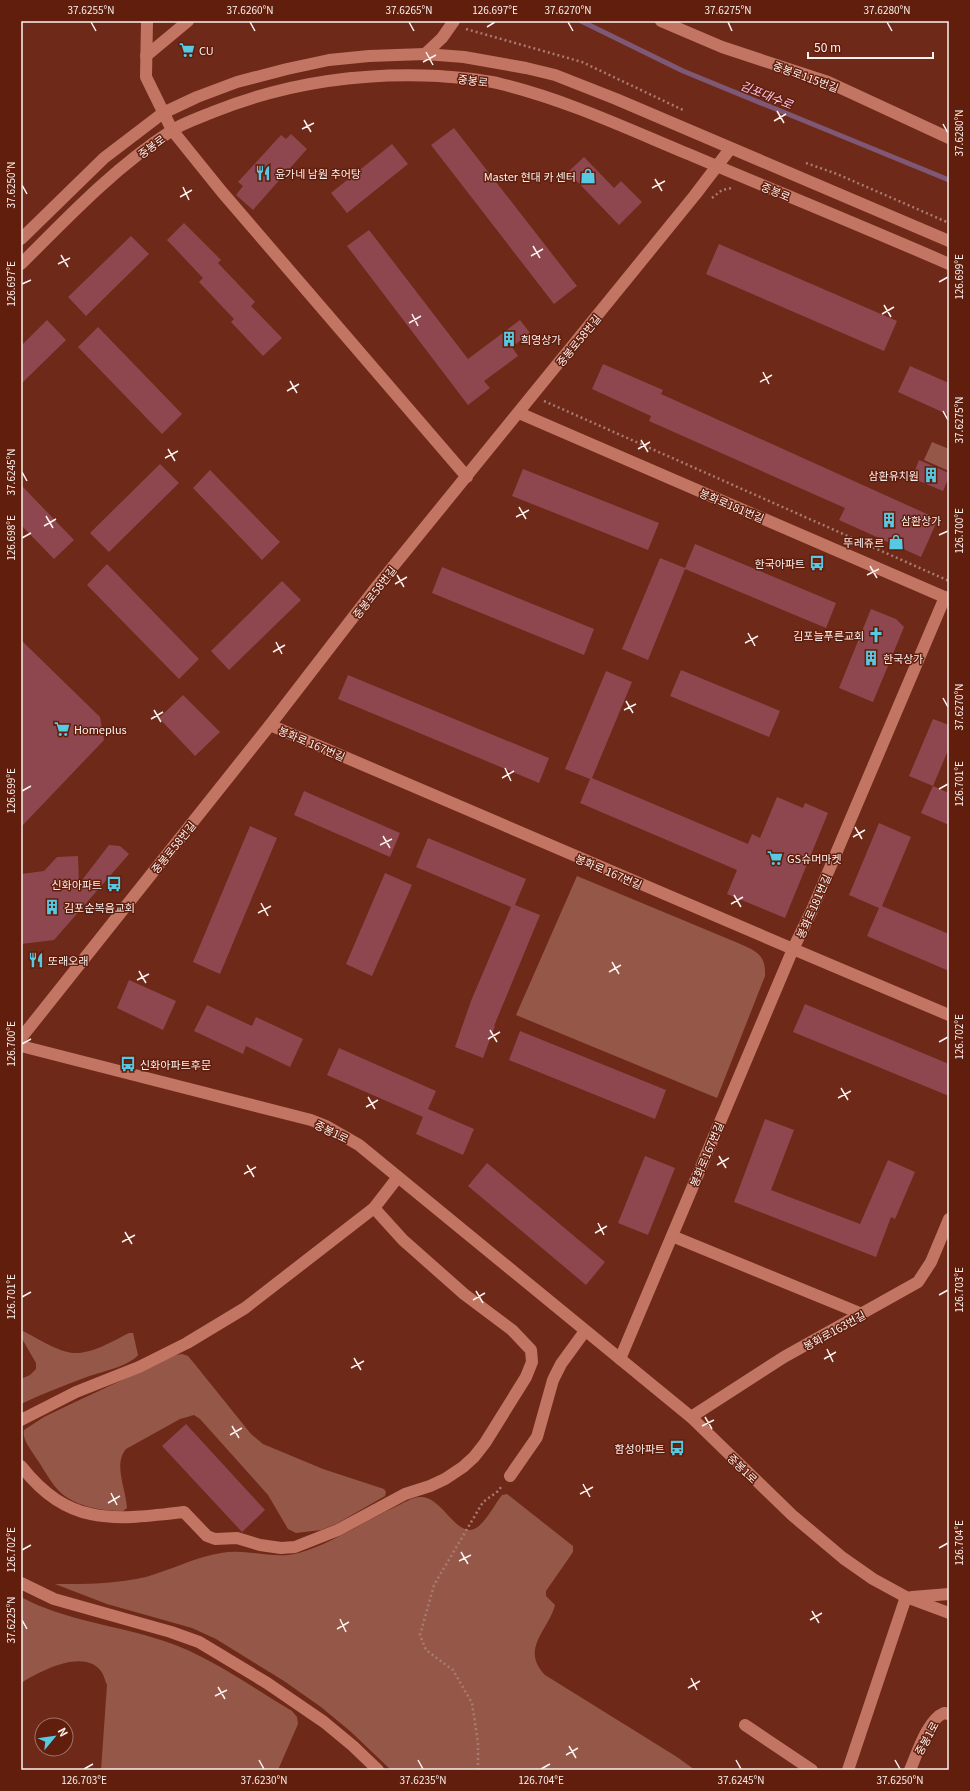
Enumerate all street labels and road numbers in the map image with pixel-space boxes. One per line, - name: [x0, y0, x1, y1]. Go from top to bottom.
- street label: 중봉로115번길: [771, 57, 841, 95]
- street label: 중봉로: [457, 70, 489, 90]
- street label: 중봉로: [134, 131, 168, 161]
- street label: 중봉로: [759, 178, 793, 204]
- street label: 중봉로58번길: [552, 311, 604, 369]
- street label: 봉화로181번길: [697, 484, 767, 526]
- street label: 중봉로58번길: [348, 562, 400, 622]
- street label: 봉화로 167번길: [276, 722, 348, 764]
- street label: 중봉로58번길: [147, 818, 199, 876]
- street label: 봉화로 167번길: [573, 850, 645, 892]
- street label: 봉화로181번길: [792, 871, 834, 941]
- street label: 중봉1로: [312, 1116, 352, 1146]
- street label: 봉화로167번길: [685, 1119, 727, 1189]
- street label: 봉화로163번길: [800, 1306, 868, 1354]
- street label: 중봉1로: [724, 1450, 762, 1486]
- street label: 중봉1로: [910, 1718, 942, 1758]

